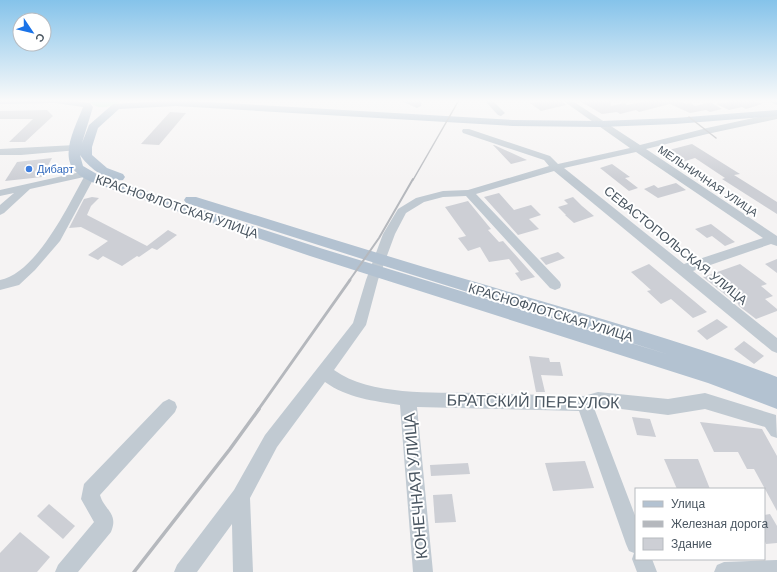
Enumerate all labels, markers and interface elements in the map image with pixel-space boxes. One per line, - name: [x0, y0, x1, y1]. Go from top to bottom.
- north arrow: [12, 12, 52, 52]
- text: С: [33, 31, 47, 44]
- street label: МЕЛЬНИЧНАЯ УЛИЦА: [656, 143, 761, 219]
- place label: Дибарт: [37, 163, 74, 175]
- marker: Дибарт: [24, 164, 34, 174]
- street label: КРАСНОФЛОТСКАЯ УЛИЦА: [93, 171, 261, 242]
- street label: СЕВАСТОПОЛЬСКАЯ УЛИЦА: [601, 183, 751, 308]
- street label: КРАСНОФЛОТСКАЯ УЛИЦА: [467, 280, 635, 345]
- street label: БРАТСКИЙ ПЕРЕУЛОК: [446, 390, 620, 412]
- street label: КОНЕЧНАЯ УЛИЦА: [401, 412, 430, 560]
- legend: [635, 488, 765, 560]
- text: Улица: [671, 497, 705, 511]
- text: Железная дорога: [671, 517, 768, 531]
- text: Здание: [671, 537, 712, 551]

